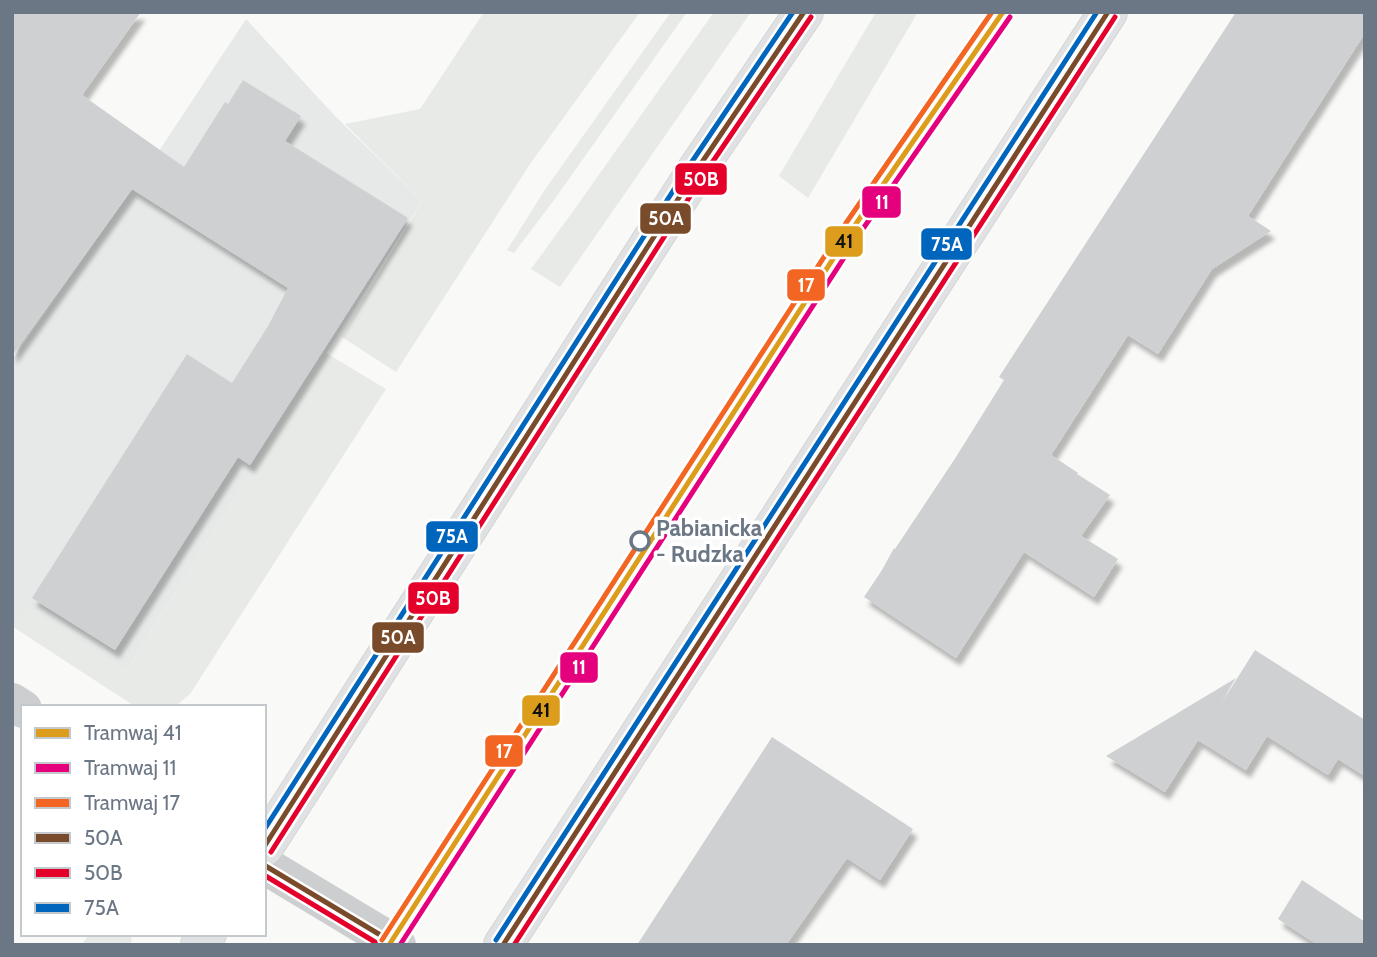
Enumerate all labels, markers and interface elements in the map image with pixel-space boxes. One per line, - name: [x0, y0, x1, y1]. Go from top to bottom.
- line badge: 50B: [674, 162, 728, 196]
- text: 50B: [683, 168, 719, 191]
- line badge: 11: [861, 185, 902, 219]
- text: 11: [875, 191, 889, 214]
- line badge: 50A: [639, 202, 692, 235]
- text: 50A: [648, 207, 684, 230]
- line badge: 41: [824, 225, 864, 258]
- line badge: 75A: [920, 227, 973, 261]
- text: 41: [835, 230, 853, 253]
- text: 75A: [931, 233, 963, 256]
- line badge: 17: [786, 268, 826, 302]
- text: 17: [798, 274, 815, 297]
- place label: Pabianicka - Rudzka: [656, 514, 763, 568]
- line badge: 75A: [425, 520, 479, 553]
- text: 75A: [436, 525, 468, 548]
- marker: Pabianicka - Rudzka: [630, 531, 650, 551]
- line badge: 50B: [407, 581, 460, 615]
- text: 50B: [415, 587, 451, 610]
- line badge: 50A: [371, 621, 425, 654]
- text: 50A: [380, 626, 416, 649]
- line badge: 11: [559, 651, 599, 684]
- text: 11: [572, 656, 586, 679]
- line badge: 41: [521, 694, 561, 727]
- text: 41: [532, 699, 550, 722]
- legend: [21, 705, 266, 936]
- text: Tramwaj 41: [84, 720, 182, 746]
- line badge: 17: [484, 734, 524, 768]
- text: 17: [496, 740, 513, 763]
- text: Tramwaj 11: [84, 755, 176, 781]
- text: Tramwaj 17: [84, 790, 180, 816]
- text: 50A: [84, 825, 123, 850]
- text: 50B: [84, 860, 123, 885]
- text: 75A: [84, 895, 119, 920]

